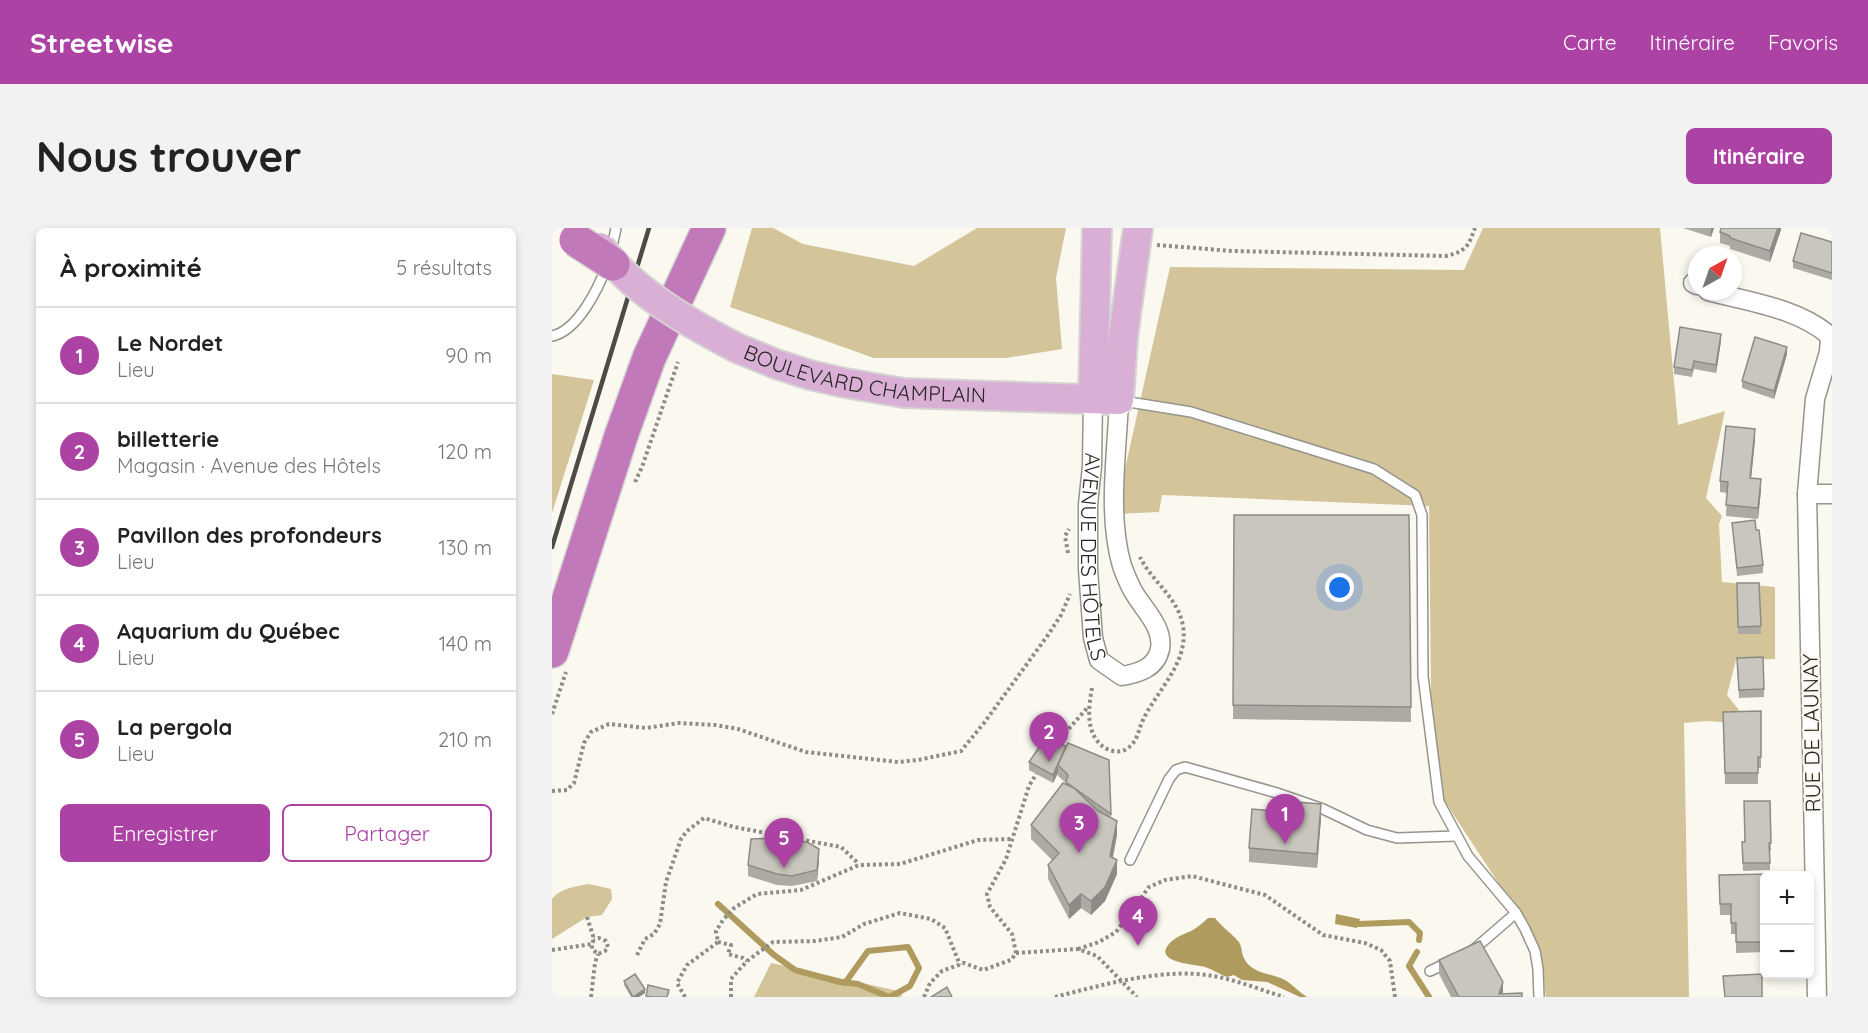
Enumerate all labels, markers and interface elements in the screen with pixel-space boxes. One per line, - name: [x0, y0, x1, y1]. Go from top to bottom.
- text: Streetwise: [30, 25, 173, 60]
- text: Carte: [1563, 29, 1617, 55]
- text: Itinéraire: [1650, 29, 1735, 55]
- text: Favoris: [1768, 29, 1838, 55]
- button: Itinéraire: [1686, 128, 1832, 184]
- text: Nous trouver: [36, 130, 301, 183]
- north arrow: [1688, 246, 1742, 300]
- text: À proximité: [60, 251, 202, 284]
- text: 5 résultats: [396, 255, 492, 280]
- text: Le Nordet: [117, 329, 223, 357]
- street label: BOULEVARD CHAMPLAIN: [740, 338, 986, 408]
- text: 1: [76, 343, 83, 368]
- text: 90 m: [445, 343, 492, 368]
- text: Lieu: [117, 357, 155, 382]
- text: billetterie: [117, 425, 219, 453]
- text: 2: [74, 439, 85, 464]
- text: 120 m: [438, 439, 492, 464]
- street label: AVENUE DES HÔTELS: [1076, 452, 1113, 663]
- text: Magasin · Avenue des Hôtels: [117, 453, 381, 478]
- text: Pavillon des profondeurs: [117, 521, 382, 549]
- text: 3: [74, 535, 85, 560]
- text: 130 m: [439, 535, 492, 560]
- text: Lieu: [117, 549, 155, 574]
- your location: [1325, 573, 1354, 602]
- text: Aquarium du Québec: [117, 617, 340, 645]
- text: 4: [74, 631, 85, 656]
- text: 140 m: [439, 631, 492, 656]
- text: Lieu: [117, 645, 155, 670]
- street label: RUE DE LAUNAY: [1797, 653, 1825, 813]
- pin: 2: [1030, 712, 1068, 762]
- text: La pergola: [117, 713, 232, 741]
- text: 5: [74, 727, 85, 752]
- text: 210 m: [438, 727, 492, 752]
- text: Lieu: [117, 741, 155, 766]
- pin: 1: [1266, 794, 1304, 844]
- button: Enregistrer: [60, 804, 270, 862]
- button: Partager: [282, 804, 492, 862]
- pin: 3: [1060, 804, 1098, 853]
- pin: 5: [764, 818, 804, 868]
- map controls: [1760, 871, 1814, 979]
- button: +: [1760, 871, 1814, 925]
- pin: 4: [1118, 896, 1158, 946]
- button: −: [1760, 925, 1814, 979]

